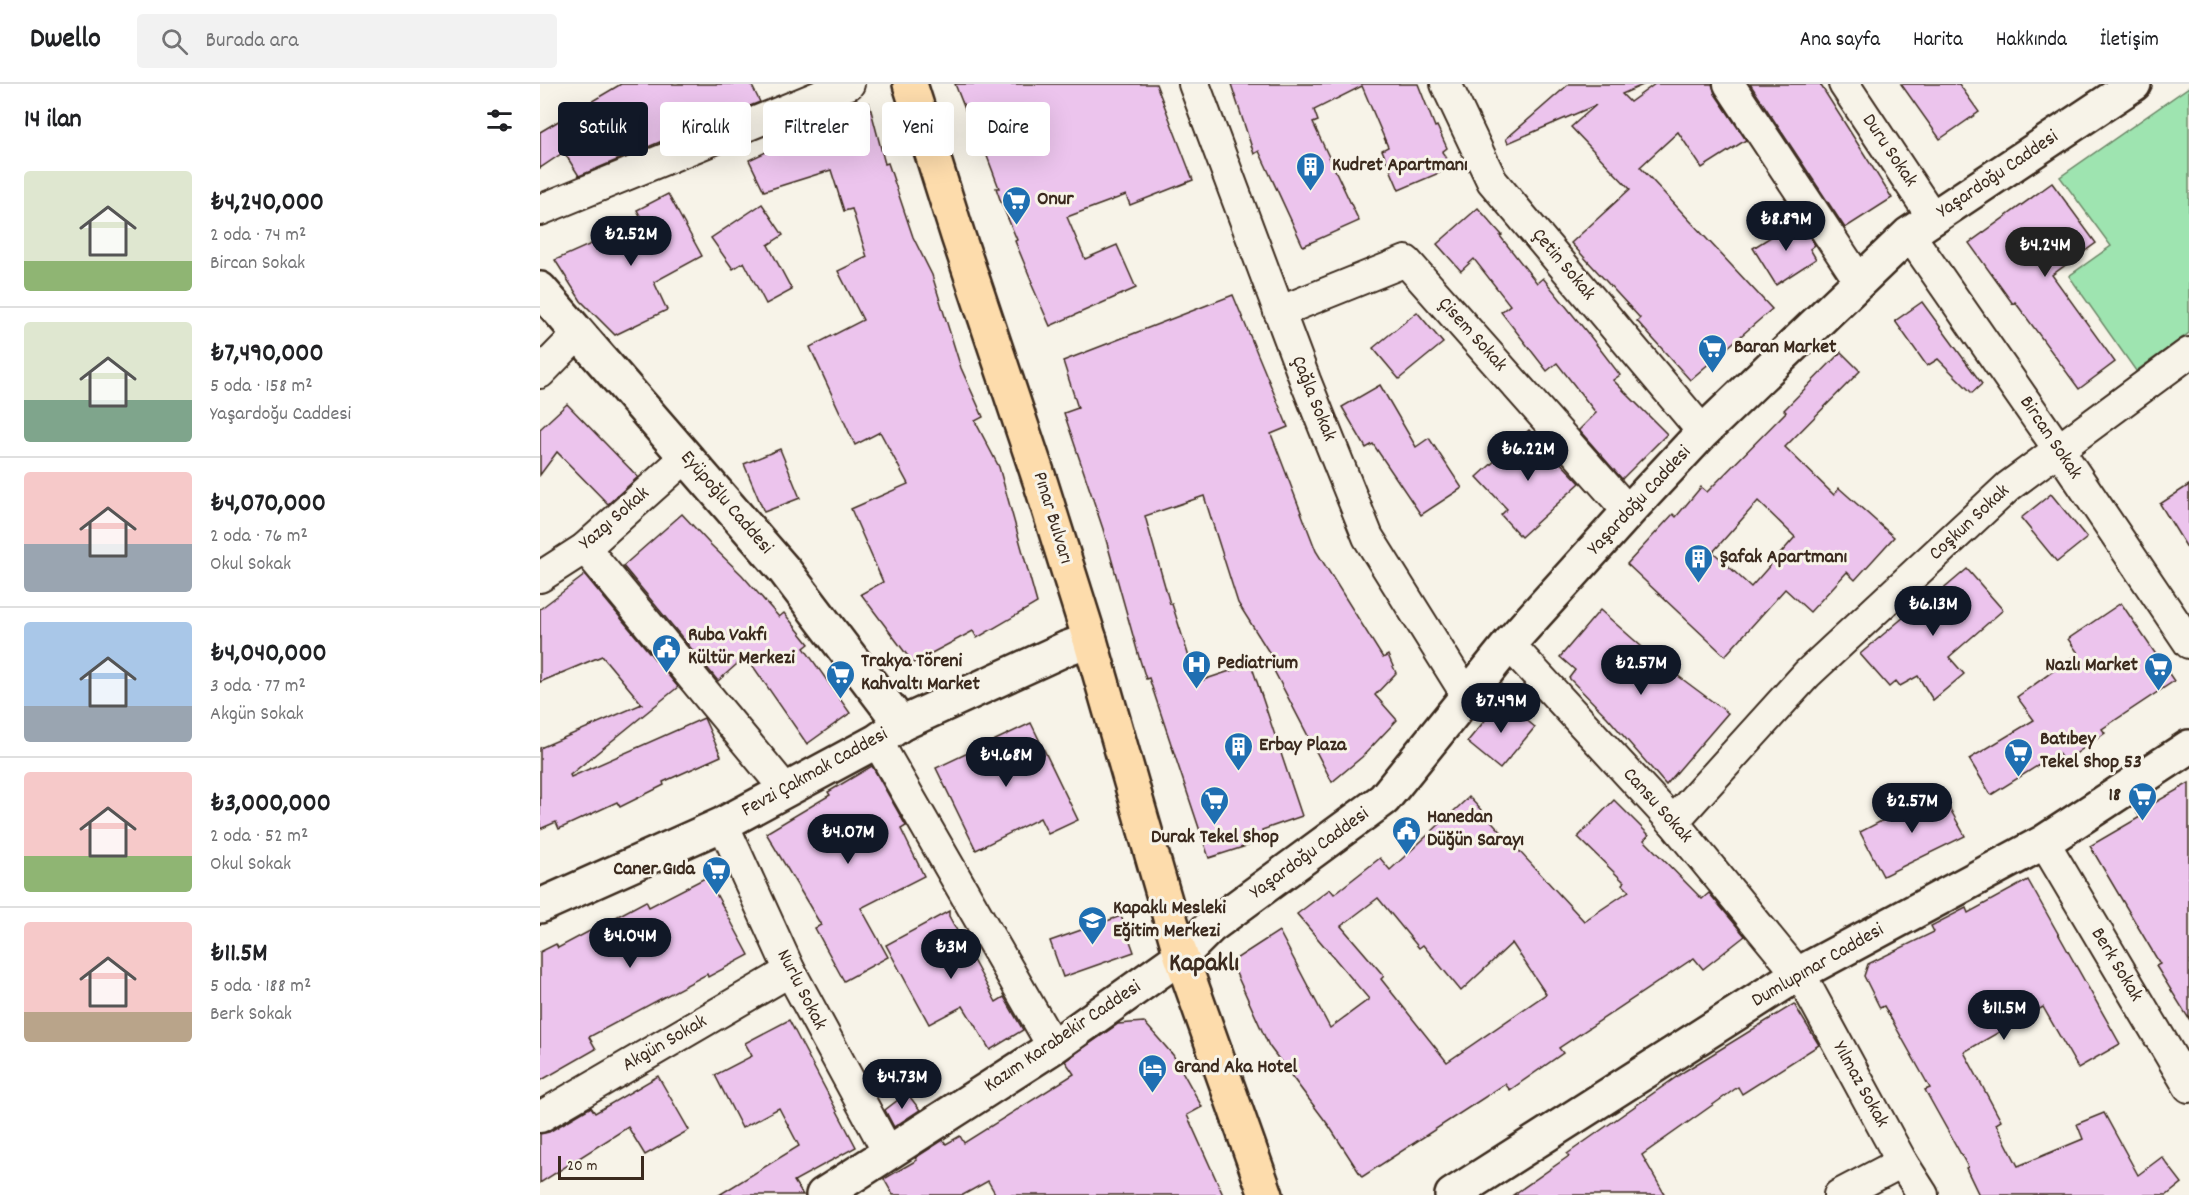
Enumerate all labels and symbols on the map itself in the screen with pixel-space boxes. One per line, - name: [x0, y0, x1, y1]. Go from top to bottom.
- street label: Duru Sokak: [1854, 109, 1924, 193]
- street label: Yaşardoğu Caddesi: [1932, 124, 2065, 226]
- building icon: Kudret Apartmanı: [1295, 150, 1327, 192]
- place label: Kudret Apartmanı: [1332, 152, 1468, 180]
- supermarket icon: Onur: [1000, 184, 1032, 226]
- place label: Onur: [1037, 186, 1074, 214]
- pin: ₺8.89M: [1737, 201, 1835, 252]
- pin: ₺2.52M: [582, 216, 680, 267]
- street label: Çetin Sokak: [1524, 223, 1602, 307]
- pin: ₺4.24M: [1996, 227, 2094, 278]
- street label: Çisem Sokak: [1431, 291, 1513, 379]
- supermarket icon: Baran Market: [1697, 332, 1729, 374]
- place label: Baran Market: [1734, 334, 1837, 362]
- street label: Çağla Sokak: [1283, 352, 1343, 446]
- street label: Bircan Sokak: [2012, 391, 2088, 485]
- pin: ₺6.22M: [1479, 431, 1577, 482]
- street label: Yaşardoğu Caddesi: [1582, 440, 1699, 562]
- street label: Eyüpoğlu Caddesi: [673, 445, 779, 561]
- street label: Pınar Bulvarı: [1025, 468, 1079, 568]
- street label: Coşkun Sokak: [1923, 478, 2017, 568]
- street label: Yazgı Sokak: [574, 481, 656, 557]
- building icon: Şafak Apartmanı: [1683, 542, 1715, 584]
- place label: Şafak Apartmanı: [1720, 544, 1847, 572]
- pin: ₺6.13M: [1884, 586, 1982, 637]
- place label: Ruba Vakfı Kültür Merkezi: [688, 622, 795, 673]
- public building icon: Ruba Vakfı Kültür Merkezi: [651, 632, 683, 674]
- pin: ₺2.57M: [1592, 645, 1690, 696]
- place label: Trakya Töreni Kahvaltı Market: [861, 648, 980, 699]
- hospital icon: Pediatrium: [1180, 648, 1212, 690]
- place label: Pediatrium: [1217, 650, 1298, 678]
- supermarket icon: Nazlı Market: [2143, 650, 2175, 692]
- place label: Nazlı Market: [2045, 652, 2139, 680]
- supermarket icon: Trakya Töreni Kahvaltı Market: [824, 658, 856, 700]
- pin: ₺7.49M: [1452, 683, 1550, 734]
- street label: Fevzi Çakmak Caddesi: [737, 721, 894, 825]
- place label: Batıbey Tekel Shop 53: [2040, 726, 2142, 777]
- building icon: Erbay Plaza: [1222, 730, 1254, 772]
- place label: Erbay Plaza: [1259, 732, 1347, 760]
- supermarket icon: Batıbey Tekel Shop 53: [2003, 736, 2035, 778]
- pin: ₺4.68M: [957, 737, 1055, 788]
- street label: Cansu Sokak: [1615, 762, 1699, 850]
- supermarket icon: 18: [2126, 780, 2158, 822]
- place label: 18: [2109, 782, 2121, 810]
- pin: ₺2.57M: [1863, 783, 1961, 834]
- supermarket icon: Durak Tekel Shop: [1199, 784, 1231, 826]
- street label: Yaşardoğu Caddesi: [1245, 801, 1376, 907]
- place label: Hanedan Düğün Sarayı: [1427, 804, 1524, 855]
- pin: ₺4.07M: [799, 814, 897, 865]
- public building icon: Hanedan Düğün Sarayı: [1390, 814, 1422, 856]
- place label: Durak Tekel Shop: [1151, 824, 1279, 852]
- supermarket icon: Caner Gıda: [700, 854, 732, 896]
- place label: Caner Gıda: [613, 856, 696, 884]
- place label: Kapaklı Mesleki Eğitim Merkezi: [1113, 895, 1226, 946]
- school or university icon: Kapaklı Mesleki Eğitim Merkezi: [1076, 904, 1108, 946]
- street label: Dumlupınar Caddesi: [1747, 917, 1890, 1015]
- pin: ₺4.04M: [581, 918, 679, 969]
- street label: Berk Sokak: [2083, 923, 2149, 1007]
- pin: ₺3M: [922, 929, 980, 980]
- street label: Nurlu Sokak: [769, 945, 833, 1035]
- district label: Kapaklı: [1169, 946, 1239, 983]
- street label: Kazım Karabekir Caddesi: [979, 974, 1147, 1100]
- pin: ₺11.5M: [1955, 990, 2053, 1041]
- street label: Akgün Sokak: [617, 1008, 713, 1080]
- street label: Yılmaz Sokak: [1825, 1037, 1895, 1133]
- hotel icon: Grand Aka Hotel: [1137, 1052, 1169, 1094]
- place label: Grand Aka Hotel: [1174, 1054, 1297, 1082]
- pin: ₺4.73M: [853, 1059, 951, 1110]
- scale bar: [558, 1153, 644, 1180]

